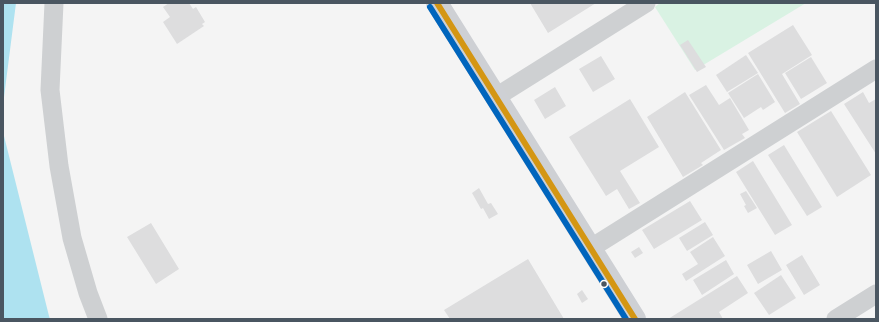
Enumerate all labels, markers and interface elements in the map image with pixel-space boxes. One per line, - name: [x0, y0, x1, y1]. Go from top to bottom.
- unlabelled marker: [599, 279, 609, 289]

